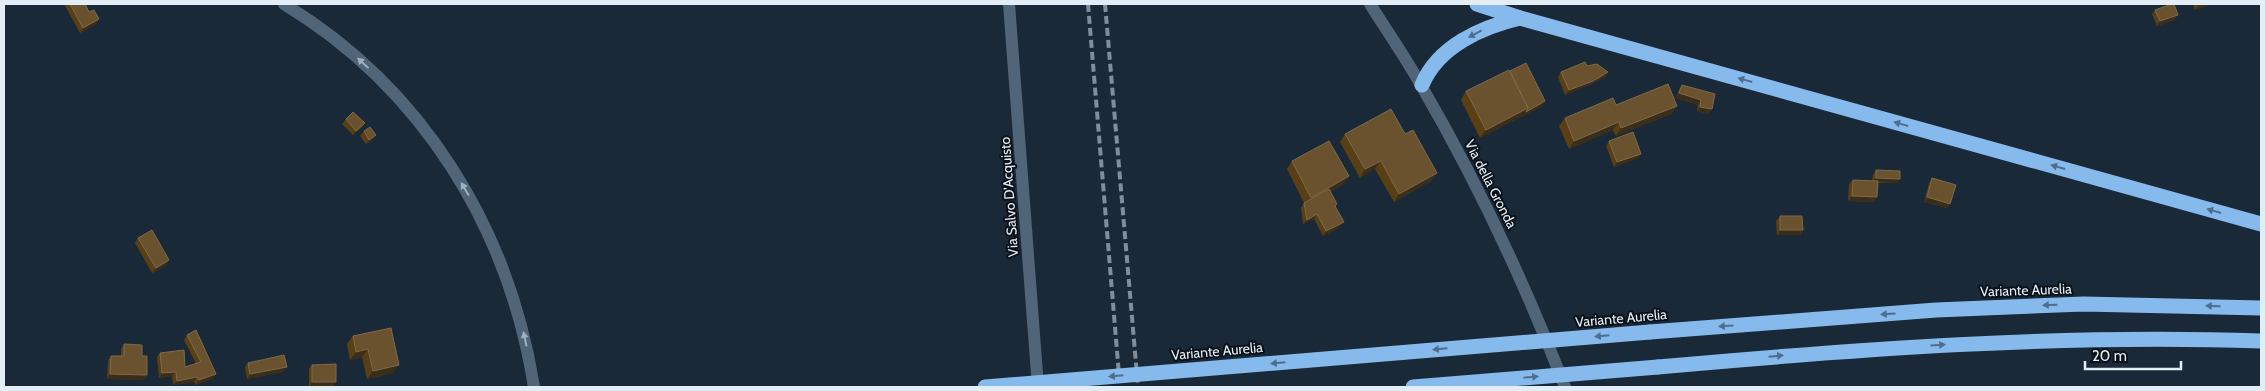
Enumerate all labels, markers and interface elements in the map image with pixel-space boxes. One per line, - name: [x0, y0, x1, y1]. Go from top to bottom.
- one-way arrow: [1467, 30, 1482, 38]
- one-way arrow: [357, 57, 369, 69]
- one-way arrow: [1737, 76, 1752, 84]
- one-way arrow: [1894, 120, 1909, 128]
- street label: Via Salvo D'Acquisto: [996, 136, 1022, 258]
- street label: Via della Gronda: [1461, 137, 1521, 232]
- one-way arrow: [2050, 163, 2065, 171]
- one-way arrow: [461, 182, 470, 195]
- one-way arrow: [2207, 207, 2222, 215]
- street label: Variante Aurelia: [1980, 279, 2072, 301]
- one-way arrow: [2042, 302, 2058, 310]
- one-way arrow: [2204, 302, 2220, 310]
- street label: Variante Aurelia: [1575, 305, 1668, 331]
- one-way arrow: [1880, 310, 1896, 318]
- one-way arrow: [1718, 323, 1734, 331]
- one-way arrow: [520, 331, 528, 347]
- one-way arrow: [1593, 332, 1609, 340]
- street label: Variante Aurelia: [1171, 338, 1264, 364]
- scale bar: [2085, 338, 2181, 370]
- one-way arrow: [1930, 341, 1946, 349]
- one-way arrow: [1431, 346, 1447, 354]
- text: 20 m: [2092, 347, 2127, 365]
- one-way arrow: [1768, 352, 1784, 360]
- one-way arrow: [1270, 359, 1286, 367]
- one-way arrow: [1108, 373, 1124, 381]
- one-way arrow: [1523, 373, 1539, 381]

